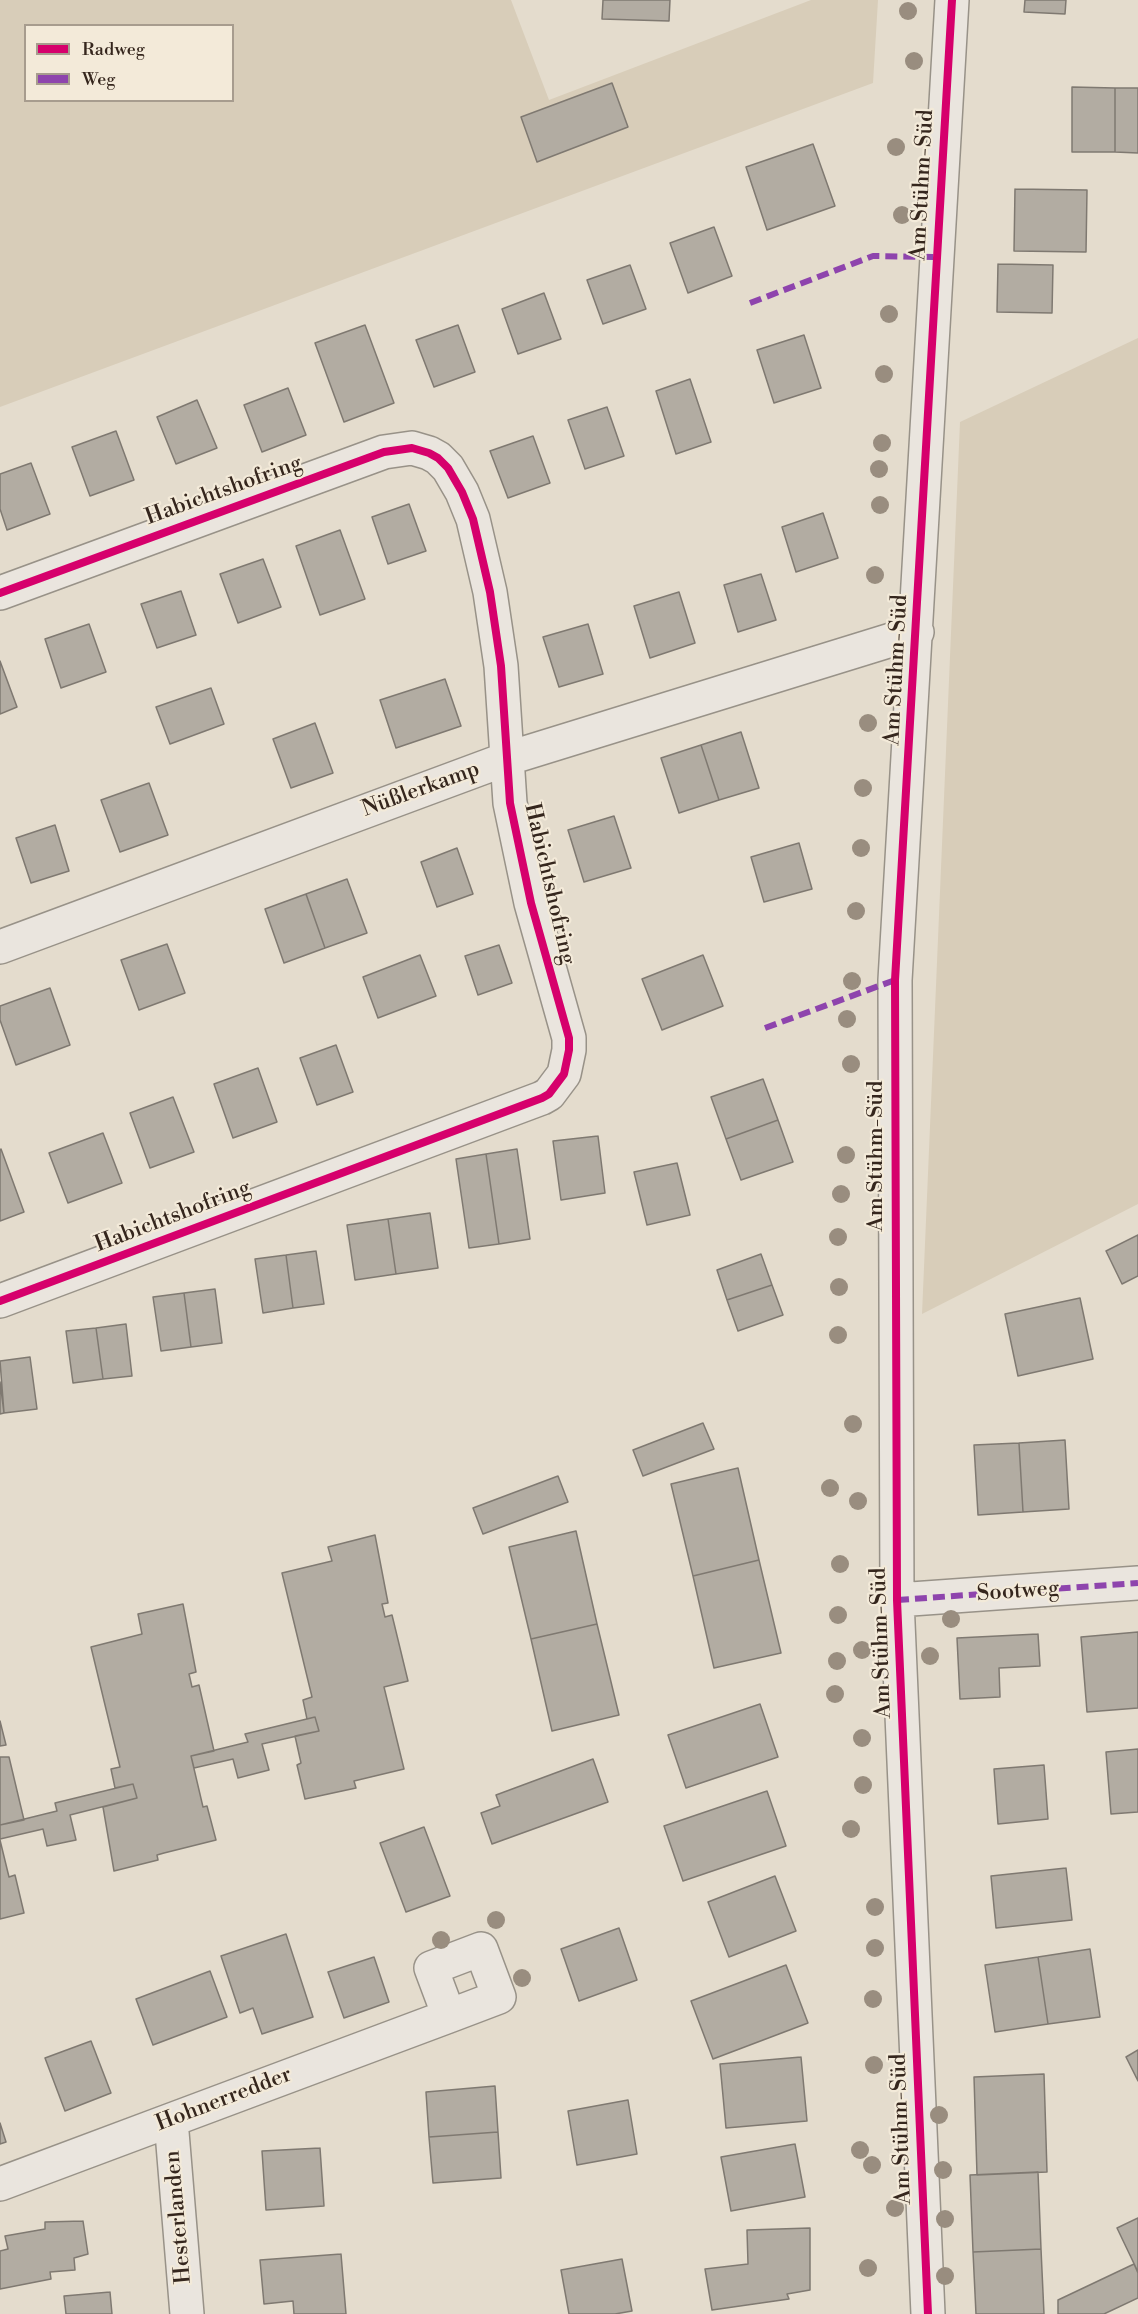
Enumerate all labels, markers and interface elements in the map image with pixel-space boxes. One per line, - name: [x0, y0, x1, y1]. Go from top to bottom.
- legend: [24, 24, 234, 102]
- text: Radweg: [82, 38, 145, 61]
- text: Weg: [82, 68, 116, 91]
- street label: Am Stühm-Süd: [906, 109, 940, 261]
- street label: Habichtshofring: [142, 450, 306, 532]
- street label: Am Stühm-Süd: [880, 594, 914, 746]
- street label: Nüßlerkamp: [359, 757, 483, 823]
- street label: Habichtshofring: [518, 801, 580, 967]
- street label: Am Stühm-Süd: [864, 1080, 890, 1232]
- street label: Habichtshofring: [91, 1175, 255, 1259]
- street label: Am Stühm-Süd: [866, 1567, 898, 1719]
- street label: Sootweg: [976, 1576, 1060, 1608]
- street label: Am Stühm-Süd: [886, 2053, 918, 2205]
- street label: Hohnerredder: [152, 2062, 296, 2138]
- street label: Hesterlanden: [160, 2149, 198, 2285]

